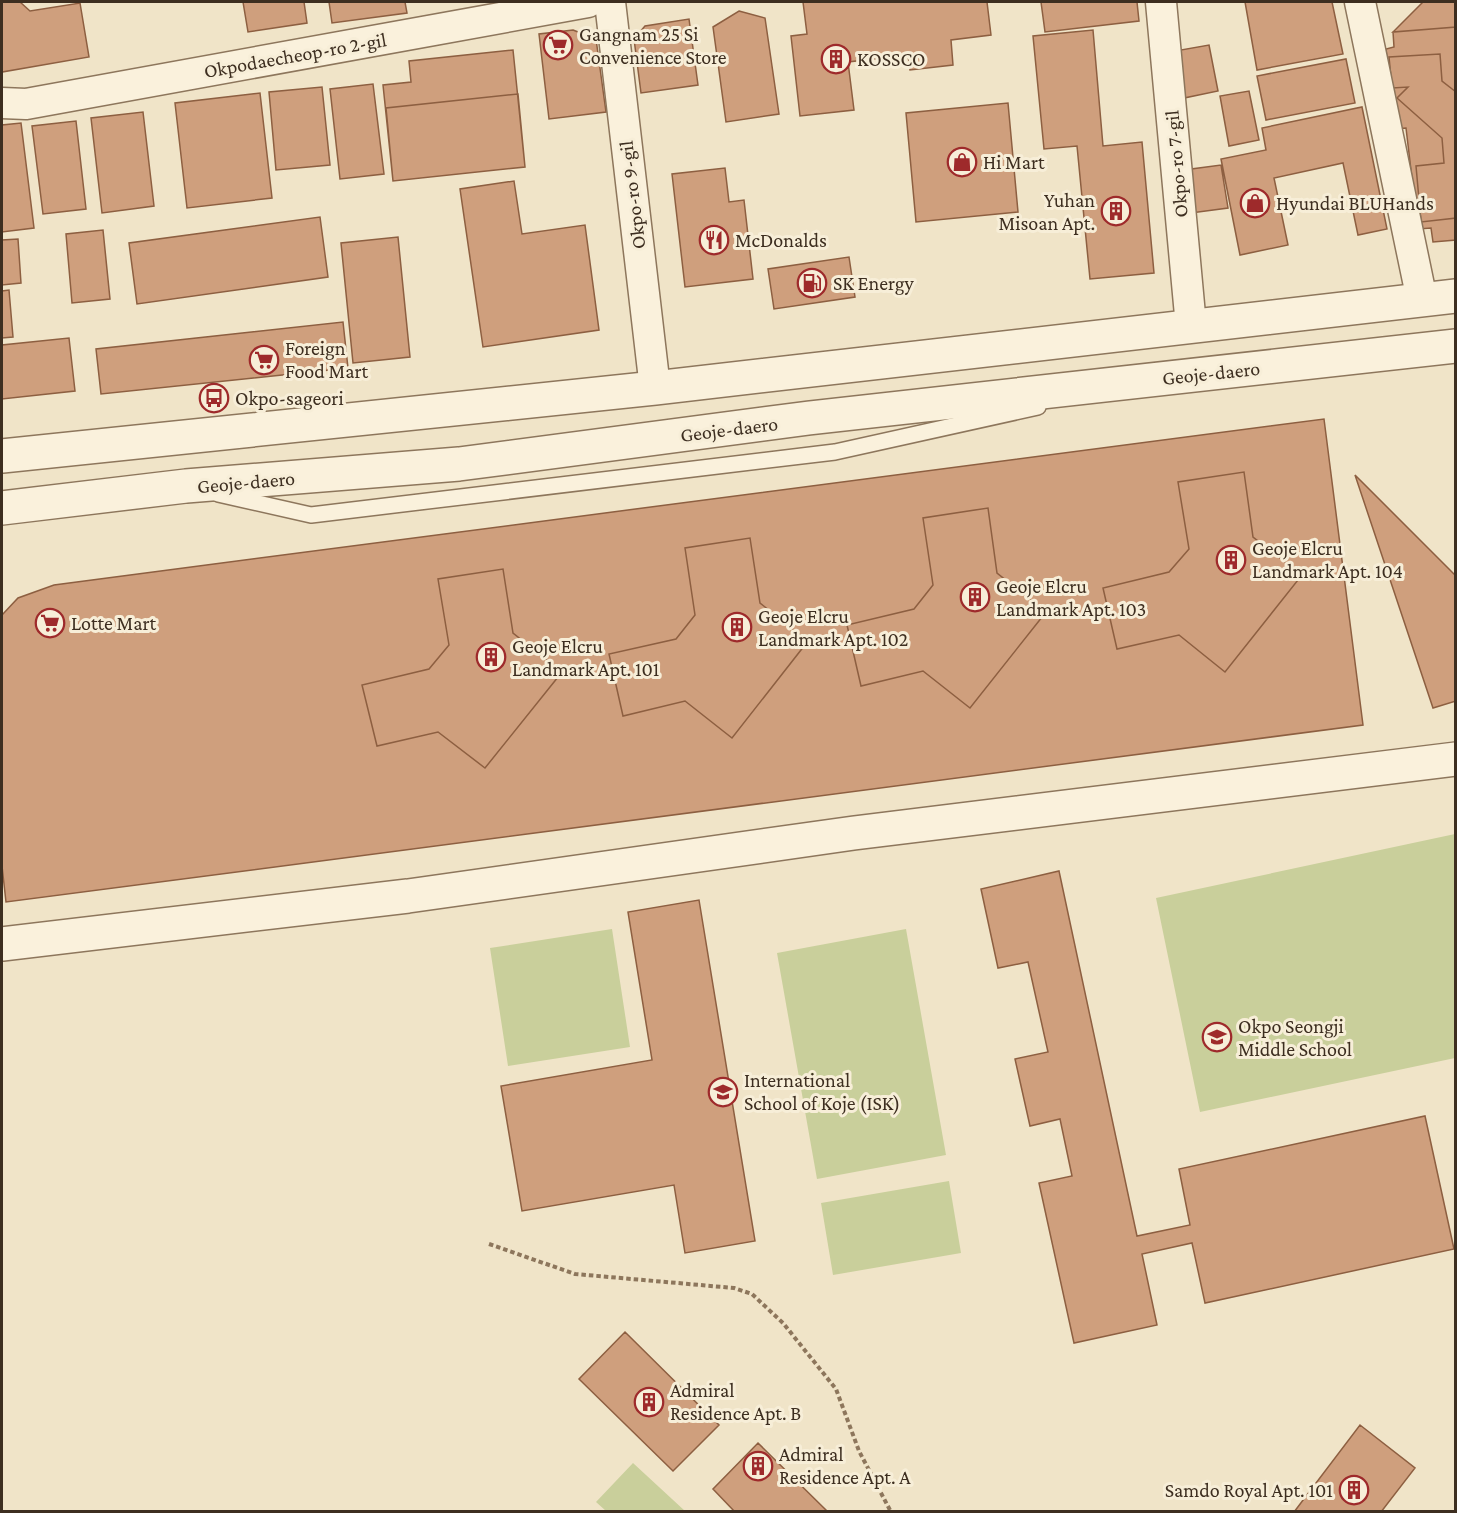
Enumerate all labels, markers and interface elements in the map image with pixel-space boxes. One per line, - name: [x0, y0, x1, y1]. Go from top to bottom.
- place label: Gangnam 25 Si Convenience Store: [579, 23, 727, 68]
- street label: Okpodaecheop-ro 2-gil: [202, 28, 388, 83]
- supermarket icon: Gangnam 25 Si Convenience Store: [542, 29, 574, 61]
- building icon: KOSSCO: [820, 43, 852, 75]
- place label: KOSSCO: [857, 48, 926, 70]
- street label: Okpo-ro 7-gil: [1160, 109, 1193, 219]
- street label: Okpo-ro 9-gil: [614, 139, 651, 250]
- shop icon: Hi Mart: [946, 146, 978, 178]
- place label: Hi Mart: [983, 151, 1045, 173]
- shop icon: Hyundai BLUHands: [1239, 187, 1271, 219]
- place label: Yuhan Misoan Apt.: [999, 189, 1095, 235]
- place label: Hyundai BLUHands: [1276, 192, 1434, 215]
- building icon: Yuhan Misoan Apt.: [1100, 195, 1132, 227]
- restaurant icon: McDonalds: [698, 224, 730, 256]
- place label: McDonalds: [735, 229, 827, 251]
- fuel station icon: SK Energy: [796, 267, 828, 299]
- place label: SK Energy: [833, 272, 914, 295]
- place label: Foreign Food Mart: [285, 337, 369, 382]
- supermarket icon: Foreign Food Mart: [248, 344, 280, 376]
- street label: Geoje-daero: [1161, 357, 1261, 390]
- bus stop icon: Okpo-sageori: [198, 382, 230, 414]
- place label: Okpo-sageori: [235, 387, 344, 410]
- street label: Geoje-daero: [679, 412, 779, 447]
- street label: Geoje-daero: [196, 467, 296, 498]
- place label: Geoje Elcru Landmark Apt. 104: [1252, 537, 1403, 583]
- building icon: Geoje Elcru Landmark Apt. 104: [1215, 544, 1247, 576]
- place label: Geoje Elcru Landmark Apt. 103: [996, 575, 1146, 621]
- building icon: Geoje Elcru Landmark Apt. 103: [959, 581, 991, 613]
- place label: Geoje Elcru Landmark Apt. 102: [758, 605, 908, 651]
- supermarket icon: Lotte Mart: [34, 607, 66, 639]
- building icon: Geoje Elcru Landmark Apt. 102: [721, 611, 753, 643]
- place label: Lotte Mart: [71, 612, 157, 634]
- place label: Geoje Elcru Landmark Apt. 101: [512, 635, 660, 681]
- building icon: Geoje Elcru Landmark Apt. 101: [475, 641, 507, 673]
- place label: Okpo Seongji Middle School: [1238, 1015, 1352, 1060]
- school or university icon: Okpo Seongji Middle School: [1201, 1021, 1233, 1053]
- place label: International School of Koje (ISK): [744, 1069, 900, 1115]
- school or university icon: International School of Koje (ISK): [707, 1076, 739, 1108]
- place label: Admiral Residence Apt. B: [670, 1379, 801, 1425]
- building icon: Admiral Residence Apt. B: [633, 1386, 665, 1418]
- place label: Admiral Residence Apt. A: [779, 1443, 911, 1489]
- building icon: Admiral Residence Apt. A: [742, 1450, 774, 1482]
- building icon: Samdo Royal Apt. 101: [1338, 1474, 1370, 1506]
- place label: Samdo Royal Apt. 101: [1165, 1479, 1333, 1502]

